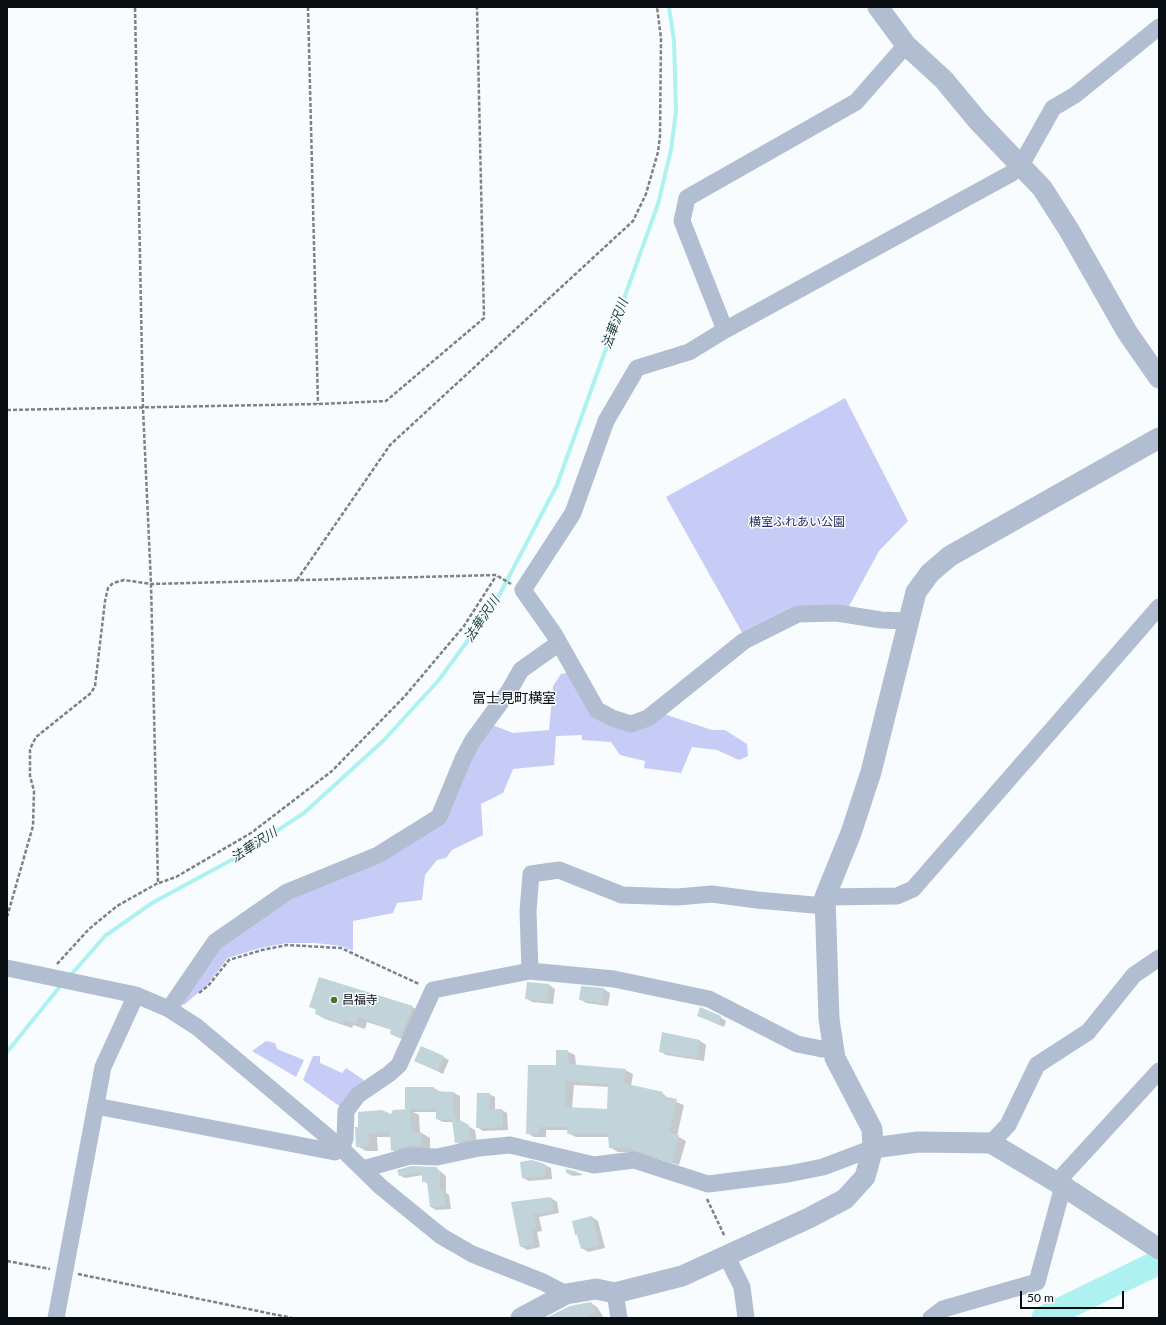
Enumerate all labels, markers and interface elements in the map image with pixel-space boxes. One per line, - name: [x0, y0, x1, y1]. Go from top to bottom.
- water label: 法華沢川: [599, 297, 631, 351]
- park label: 横室ふれあい公園: [749, 515, 845, 529]
- water label: 法華沢川: [461, 593, 503, 645]
- district label: 富士見町横室: [472, 690, 556, 706]
- water label: 法華沢川: [228, 824, 280, 866]
- place label: 昌福寺: [342, 993, 378, 1007]
- marker: 昌福寺: [329, 995, 339, 1005]
- scale bar: [1022, 1283, 1126, 1309]
- text: 50 m: [1027, 1290, 1054, 1305]

